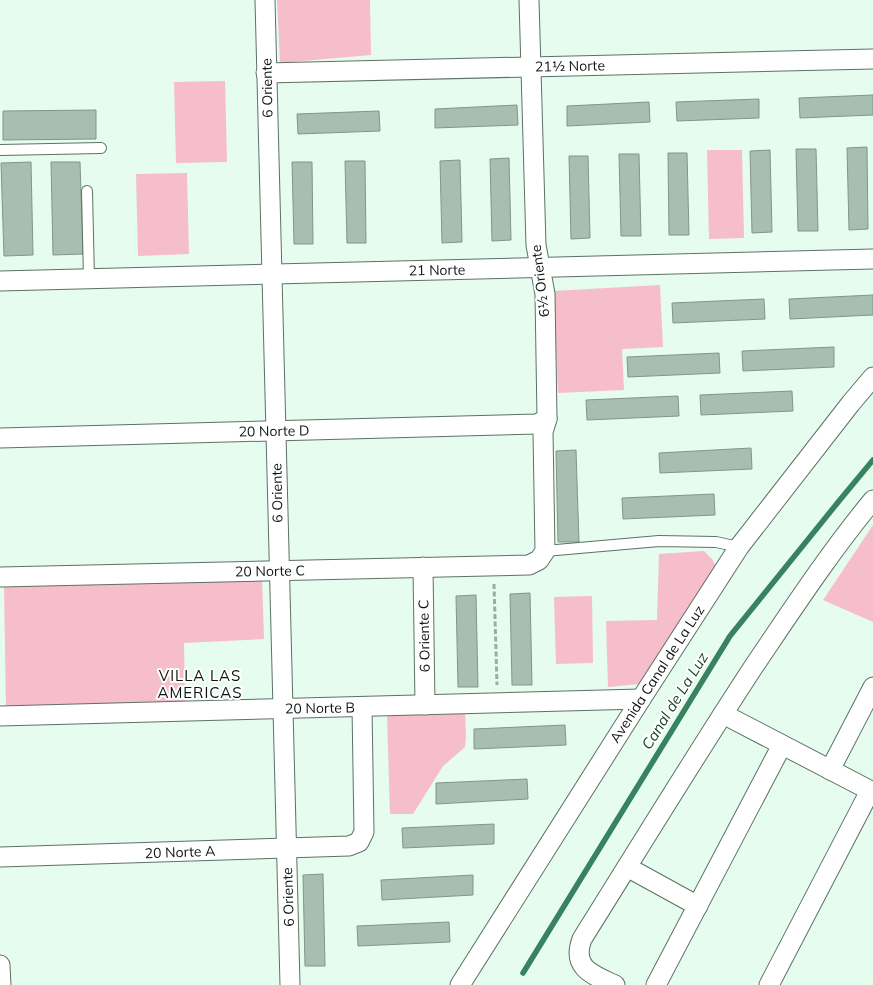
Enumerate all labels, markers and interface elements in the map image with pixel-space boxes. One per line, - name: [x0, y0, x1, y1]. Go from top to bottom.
- street label: 21½ Norte: [535, 56, 605, 76]
- street label: 6 Oriente: [257, 58, 277, 118]
- street label: 6½ Oriente: [527, 244, 553, 318]
- street label: 21 Norte: [408, 261, 466, 279]
- street label: 20 Norte D: [238, 421, 310, 441]
- street label: 6 Oriente: [267, 463, 287, 523]
- street label: 20 Norte C: [235, 561, 305, 581]
- street label: 6 Oriente C: [414, 599, 434, 673]
- street label: Avenida Canal de La Luz: [606, 602, 708, 746]
- water label: Canal de La Luz: [638, 649, 712, 753]
- district label: VILLA LAS AMERICAS: [157, 666, 243, 702]
- street label: 20 Norte B: [285, 698, 355, 718]
- street label: 20 Norte A: [144, 842, 216, 862]
- street label: 6 Oriente: [278, 867, 298, 927]

